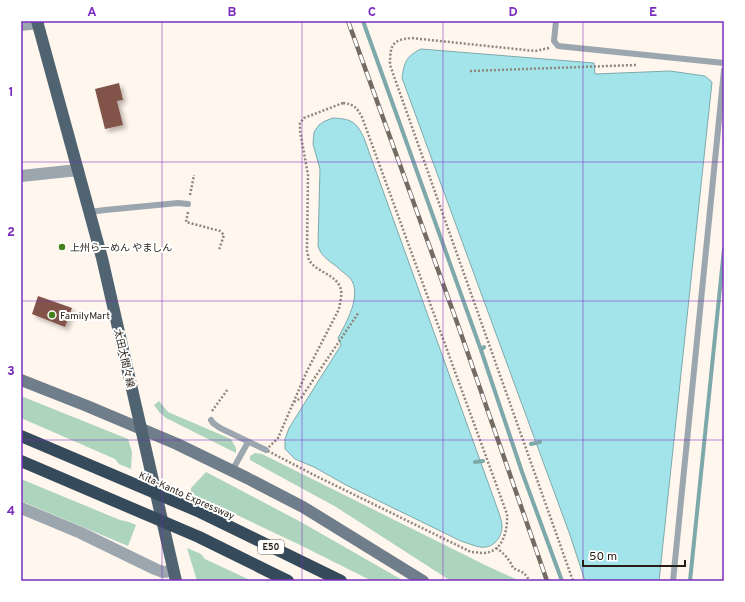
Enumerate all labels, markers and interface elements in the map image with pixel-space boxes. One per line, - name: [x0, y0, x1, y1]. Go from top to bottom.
- text: A: [87, 5, 97, 21]
- text: B: [228, 5, 237, 21]
- text: C: [368, 5, 376, 21]
- text: D: [508, 5, 518, 21]
- text: E: [649, 5, 657, 21]
- text: 1: [8, 85, 14, 101]
- text: 2: [7, 225, 15, 241]
- marker: 上州らーめん やましん: [57, 242, 67, 252]
- place label: 上州らーめん やましん: [70, 242, 172, 255]
- marker: FamilyMart: [47, 310, 57, 320]
- place label: FamilyMart: [60, 310, 110, 323]
- street label: 太田大間々線: [110, 328, 137, 389]
- text: 3: [7, 364, 15, 380]
- street label: Kita-Kanto Expressway: [136, 469, 236, 523]
- text: 4: [7, 504, 15, 520]
- road number: E50: [258, 540, 284, 554]
- scale bar: [583, 542, 685, 568]
- text: 50 m: [589, 549, 617, 565]

